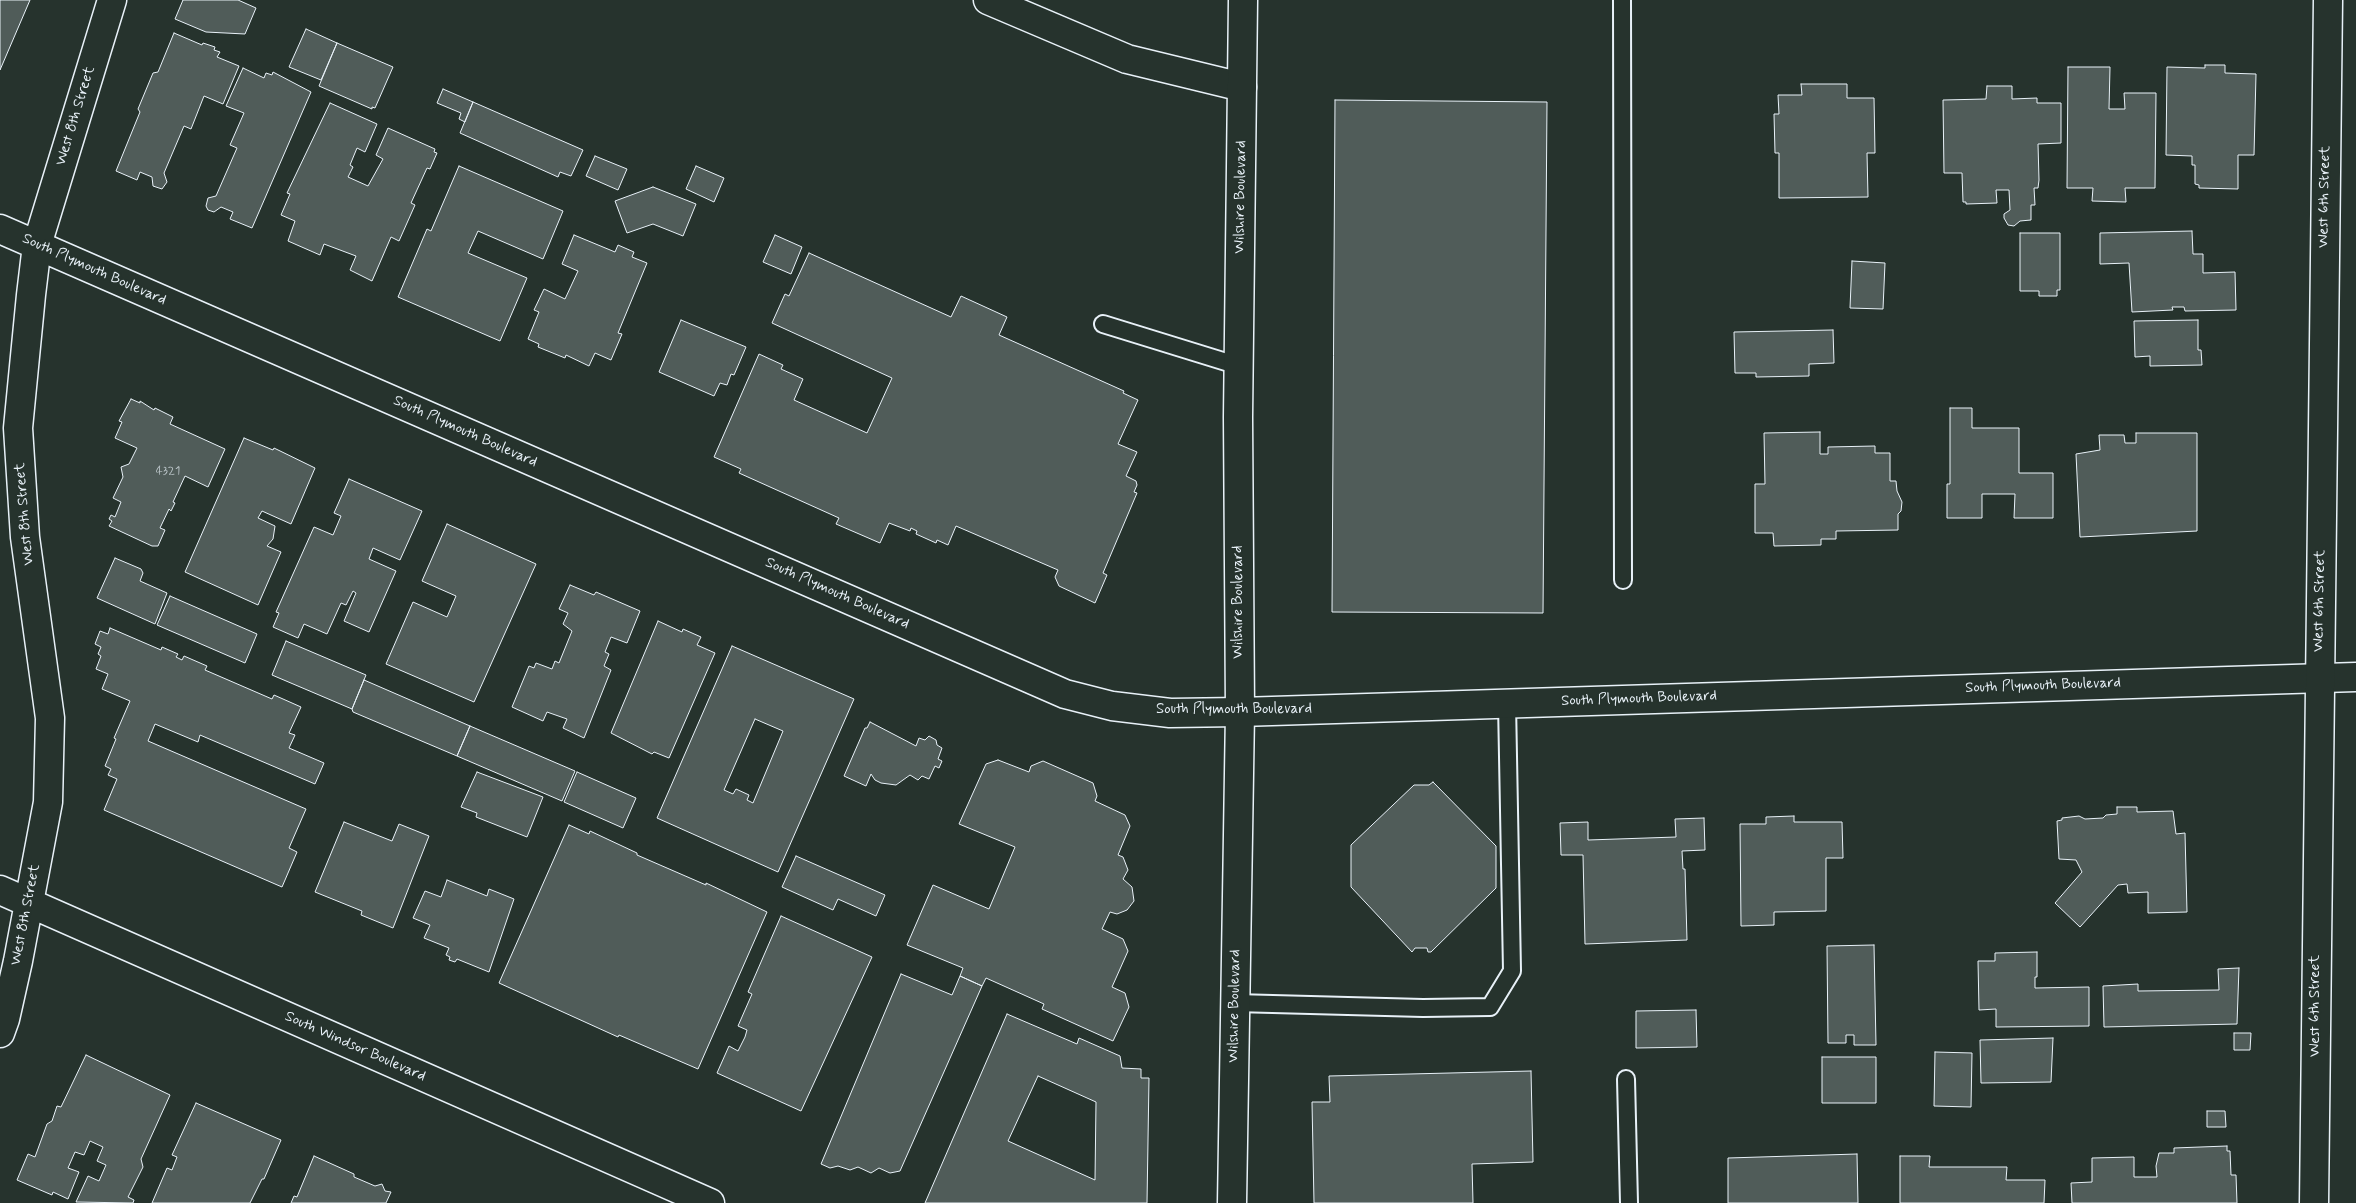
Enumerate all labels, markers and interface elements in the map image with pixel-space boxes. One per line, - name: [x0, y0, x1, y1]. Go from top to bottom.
- street label: West 8th Street: [52, 64, 100, 168]
- street label: Wilshire Boulevard: [1231, 140, 1251, 254]
- street label: West 6th Street: [2315, 146, 2335, 248]
- street label: South Plymouth Boulevard: [19, 230, 169, 310]
- street label: South Plymouth Boulevard: [390, 392, 540, 472]
- street label: West 8th Street: [12, 462, 38, 566]
- house number: 4321: [156, 464, 180, 478]
- street label: Wilshire Boulevard: [1230, 545, 1248, 659]
- street label: West 6th Street: [2310, 550, 2330, 652]
- street label: South Plymouth Boulevard: [762, 554, 912, 634]
- street label: South Plymouth Boulevard: [1965, 674, 2121, 698]
- street label: South Plymouth Boulevard: [1561, 687, 1717, 711]
- street label: South Plymouth Boulevard: [1156, 701, 1312, 719]
- street label: West 8th Street: [7, 863, 45, 967]
- street label: Wilshire Boulevard: [1225, 949, 1245, 1063]
- street label: West 6th Street: [2307, 955, 2325, 1057]
- street label: South Windsor Boulevard: [282, 1008, 428, 1086]

